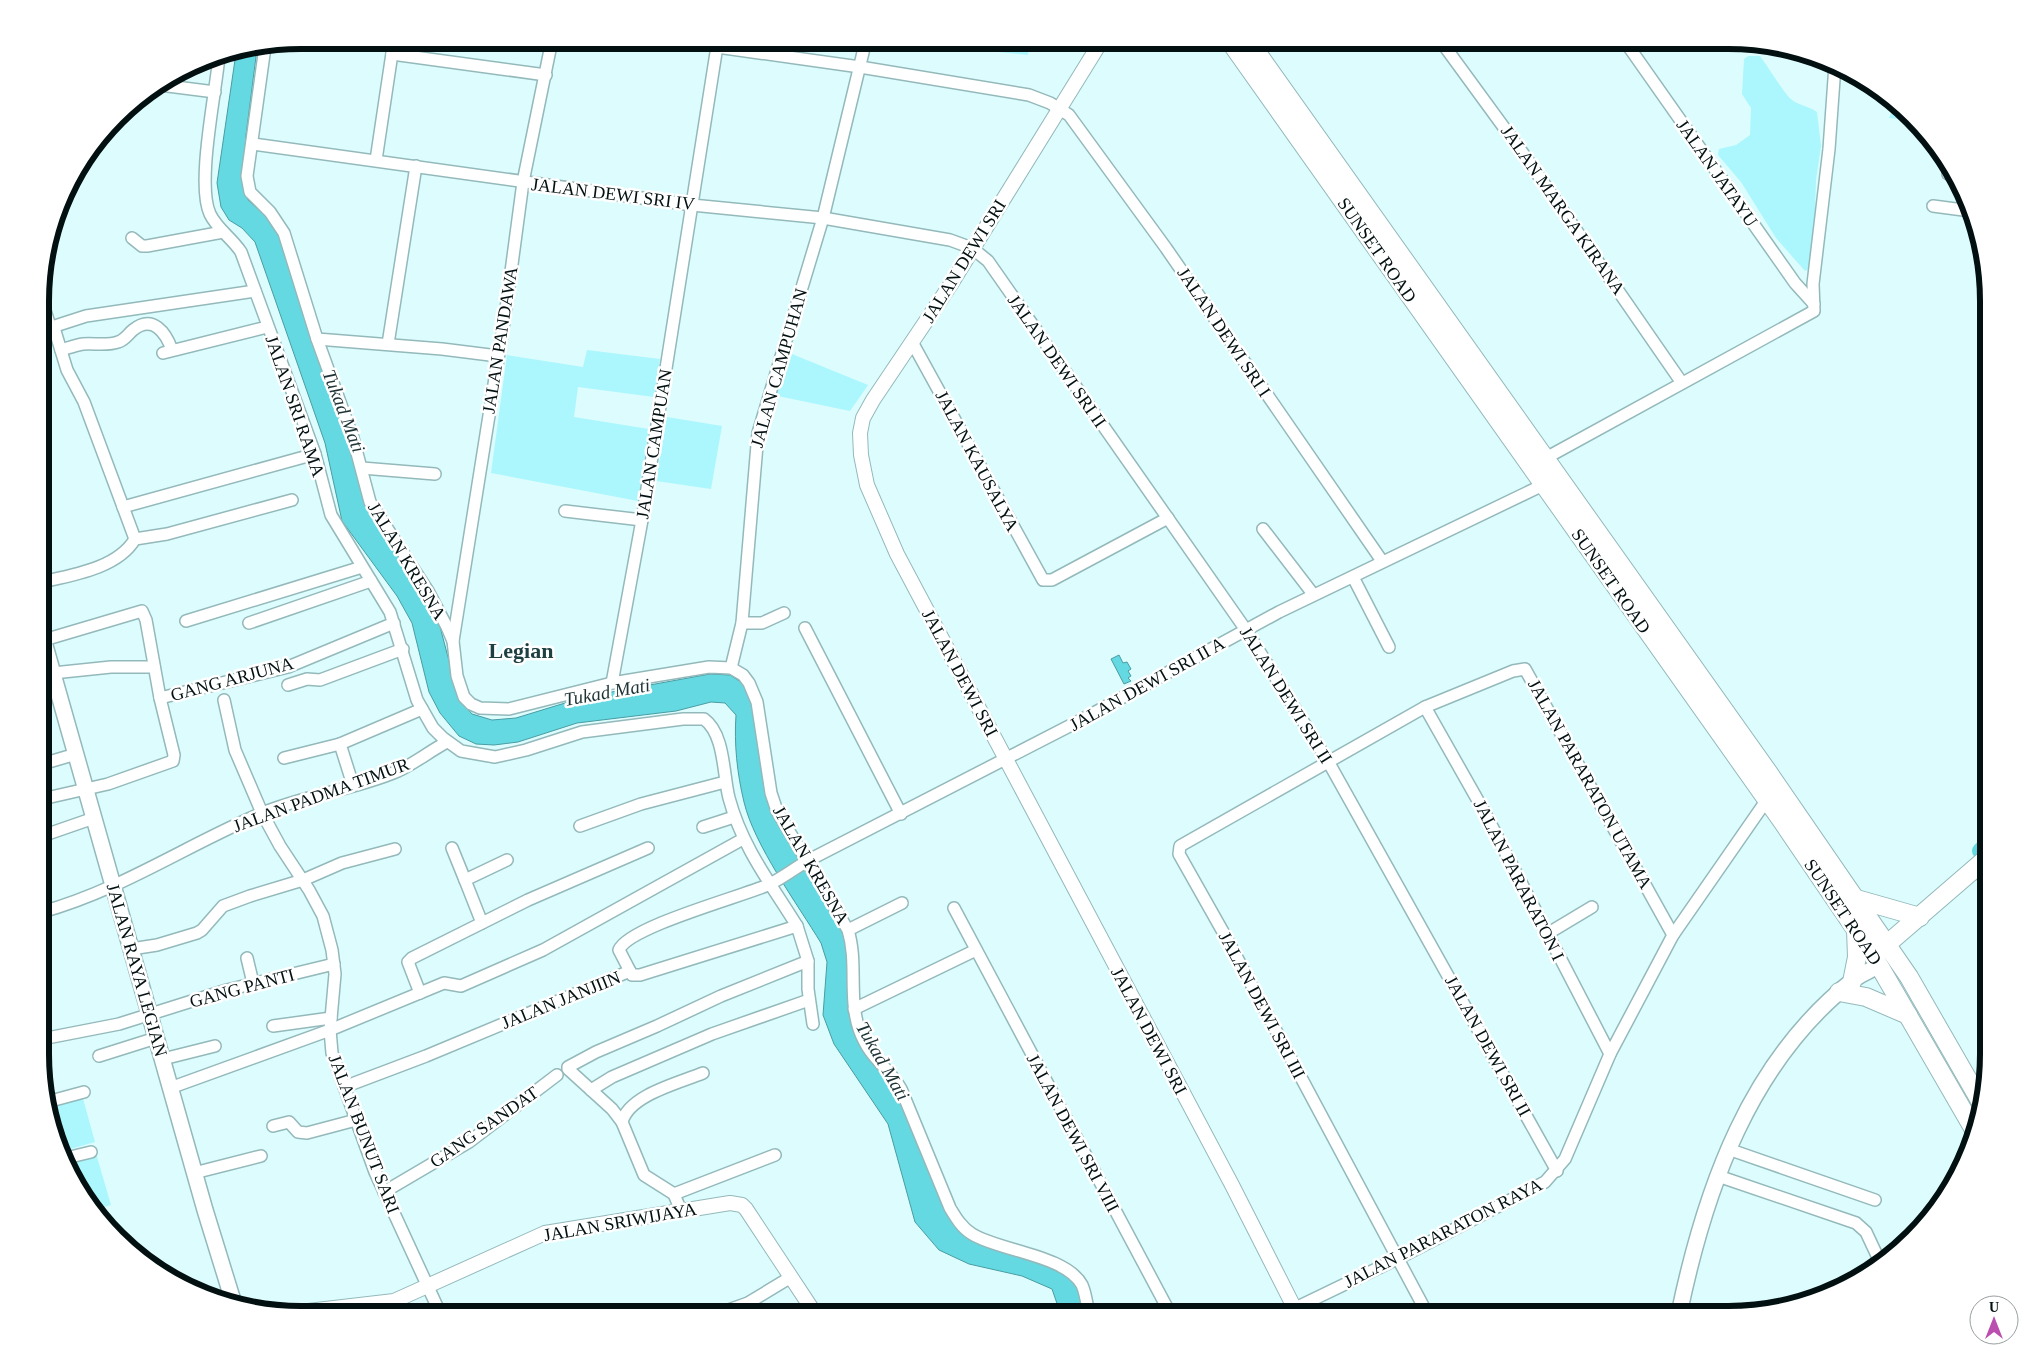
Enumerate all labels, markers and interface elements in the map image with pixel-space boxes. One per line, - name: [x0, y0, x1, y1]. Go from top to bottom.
- street label: JALAN JATAYU: [1673, 115, 1761, 231]
- street label: JALAN MARGA KIRANA: [1497, 122, 1629, 298]
- street label: JALAN DEWI SRI IV: [530, 174, 696, 214]
- street label: SUNSET ROAD: [1333, 194, 1421, 306]
- street label: JALAN DEWI SRI: [918, 196, 1010, 326]
- street label: JALAN DEWI SRI I: [1173, 264, 1275, 400]
- street label: JALAN PANDAWA: [479, 265, 521, 415]
- street label: JALAN CAMPUHAN: [747, 286, 811, 450]
- street label: JALAN DEWI SRI II: [1004, 291, 1110, 431]
- street label: JALAN SRI RAMA: [261, 333, 329, 479]
- water label: Tukad Mati: [319, 367, 369, 455]
- street label: JALAN CAMPUAN: [632, 368, 676, 520]
- street label: JALAN KAUSALYA: [931, 387, 1023, 535]
- street label: JALAN KRESNA: [364, 499, 450, 623]
- street label: SUNSET ROAD: [1567, 525, 1655, 637]
- street label: JALAN DEWI SRI: [918, 606, 1002, 740]
- street label: JALAN DEWI SRI II: [1236, 623, 1336, 767]
- street label: JALAN DEWI SRI II A: [1066, 633, 1228, 735]
- district label: Legian: [489, 638, 553, 663]
- street label: GANG ARJUNA: [168, 653, 296, 705]
- water label: Tukad Mati: [562, 674, 652, 710]
- street label: JALAN PARARATON UTAMA: [1524, 676, 1656, 892]
- street label: JALAN PADMA TIMUR: [230, 754, 412, 836]
- street label: JALAN PARARATON I: [1470, 796, 1568, 964]
- street label: JALAN KRESNA: [769, 802, 853, 928]
- street label: SUNSET ROAD: [1800, 855, 1886, 969]
- street label: JALAN RAYA LEGIAN: [103, 881, 171, 1059]
- street label: JALAN DEWI SRI III: [1215, 928, 1309, 1082]
- street label: GANG PANTI: [187, 964, 297, 1012]
- street label: JALAN DEWI SRI: [1107, 964, 1191, 1098]
- street label: JALAN JANJIIN: [499, 967, 623, 1033]
- street label: JALAN DEWI SRI II: [1441, 972, 1535, 1120]
- water label: Tukad Mati: [852, 1018, 914, 1104]
- street label: JALAN DEWI SRI VIII: [1023, 1051, 1123, 1215]
- street label: JALAN BUNUT SARI: [324, 1052, 404, 1216]
- street label: GANG SANDAT: [426, 1082, 542, 1172]
- street label: JALAN PARARATON RAYA: [1341, 1174, 1545, 1292]
- street label: JALAN SRIWIJAYA: [542, 1199, 698, 1245]
- north arrow: [1969, 1295, 2019, 1345]
- text: U: [1989, 1300, 1999, 1315]

